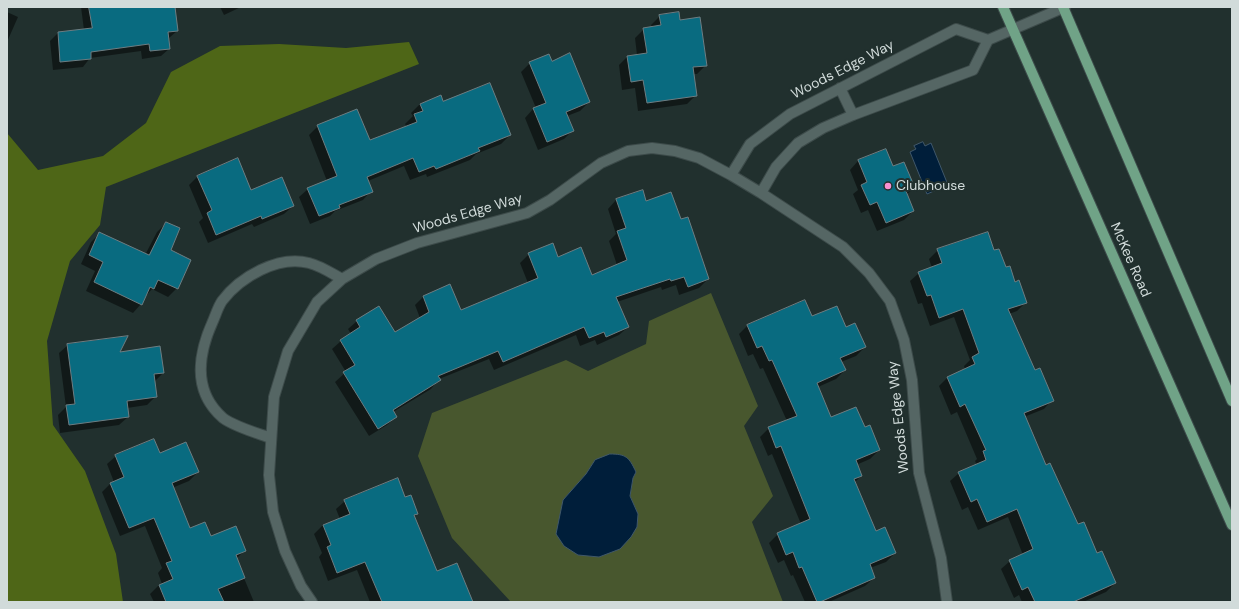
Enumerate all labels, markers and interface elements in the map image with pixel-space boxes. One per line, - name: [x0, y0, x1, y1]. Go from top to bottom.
- street label: Woods Edge Way: [789, 37, 897, 103]
- place label: Clubhouse: [896, 178, 965, 194]
- marker: Clubhouse: [883, 181, 893, 191]
- street label: Woods Edge Way: [411, 190, 525, 238]
- street label: McKee Road: [1106, 220, 1154, 300]
- street label: Woods Edge Way: [885, 360, 913, 474]

